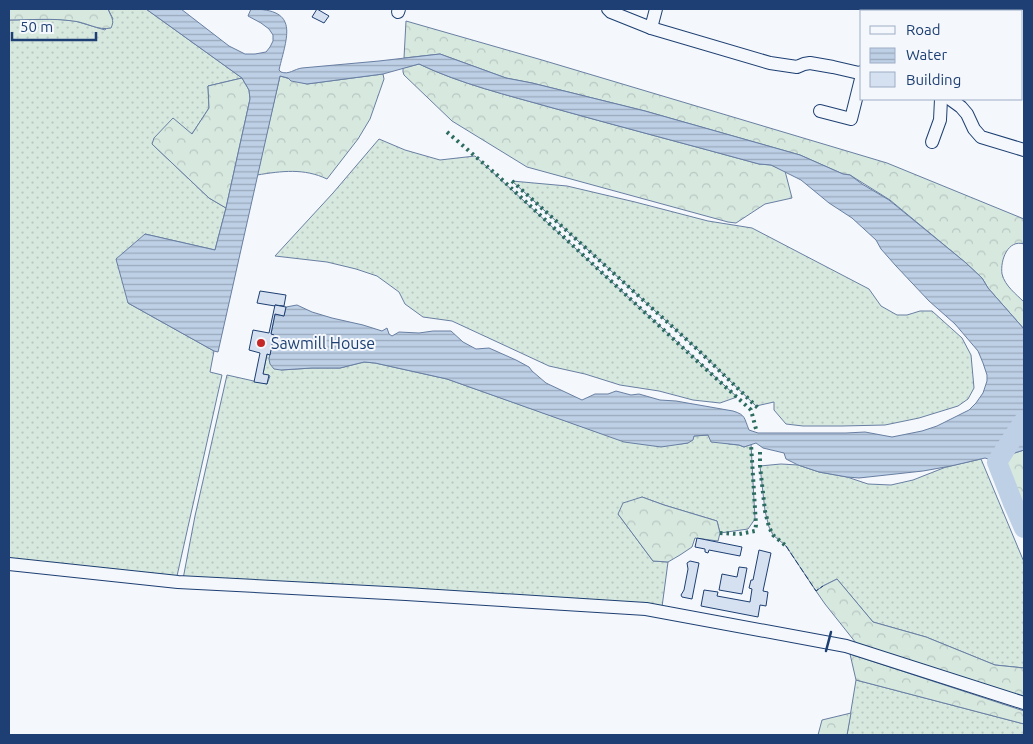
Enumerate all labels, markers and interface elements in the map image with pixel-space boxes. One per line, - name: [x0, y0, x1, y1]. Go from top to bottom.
- scale bar: [12, 10, 96, 42]
- legend: [860, 10, 1023, 100]
- text: 50 m: [20, 18, 53, 35]
- text: Road: [906, 21, 941, 38]
- text: Water: [906, 46, 947, 63]
- text: Building: [906, 71, 961, 88]
- place label: Sawmill House: [271, 334, 375, 352]
- marker: Sawmill House: [255, 337, 267, 349]

